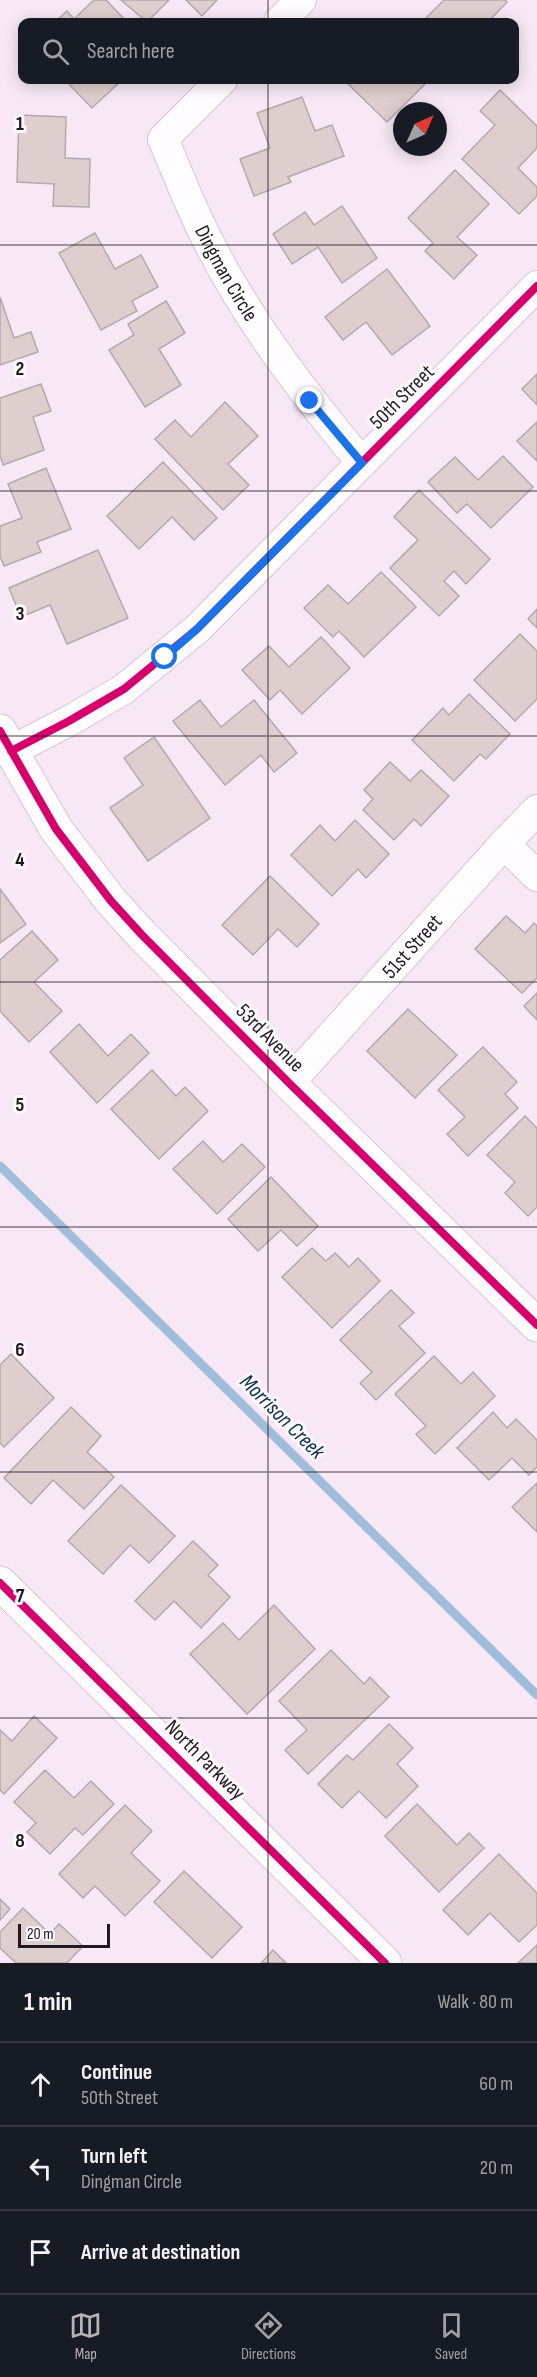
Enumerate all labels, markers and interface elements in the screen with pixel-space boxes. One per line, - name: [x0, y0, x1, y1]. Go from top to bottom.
- search box: [18, 18, 519, 84]
- icon: search: [39, 35, 72, 68]
- text: Search here: [87, 38, 174, 65]
- north arrow: [393, 102, 447, 156]
- text: 1: [16, 112, 24, 136]
- street label: Dingman Circle: [190, 221, 264, 326]
- text: 2: [16, 357, 24, 381]
- street label: 50th Street: [365, 360, 439, 434]
- route end: [296, 387, 322, 413]
- text: 3: [16, 602, 25, 626]
- route start: [151, 643, 177, 669]
- text: 4: [15, 848, 25, 872]
- street label: 51st Street: [377, 909, 447, 983]
- street label: 53rd Avenue: [231, 999, 309, 1077]
- text: 5: [16, 1093, 25, 1117]
- text: 6: [15, 1338, 25, 1362]
- water label: Morrison Creek: [234, 1369, 331, 1466]
- text: 7: [16, 1584, 25, 1608]
- street label: North Parkway: [160, 1715, 250, 1805]
- text: 8: [15, 1829, 25, 1853]
- scale bar: [18, 1921, 110, 1948]
- text: 20 m: [27, 1925, 54, 1944]
- text: 1 min: [24, 1987, 72, 2018]
- text: Walk · 80 m: [437, 1990, 513, 2014]
- text: Continue: [81, 2059, 152, 2086]
- icon: ahead: [24, 2068, 57, 2101]
- text: 60 m: [479, 2072, 513, 2096]
- text: 50th Street: [81, 2086, 158, 2110]
- text: Turn left: [81, 2143, 147, 2170]
- icon: left: [24, 2152, 57, 2185]
- text: 20 m: [480, 2156, 513, 2180]
- text: Dingman Circle: [81, 2170, 182, 2194]
- icon: arrive: [24, 2236, 57, 2269]
- text: Arrive at destination: [81, 2239, 240, 2266]
- tab: Map: [69, 2309, 102, 2364]
- tab: Directions: [241, 2309, 296, 2364]
- tab: Saved: [435, 2309, 468, 2364]

